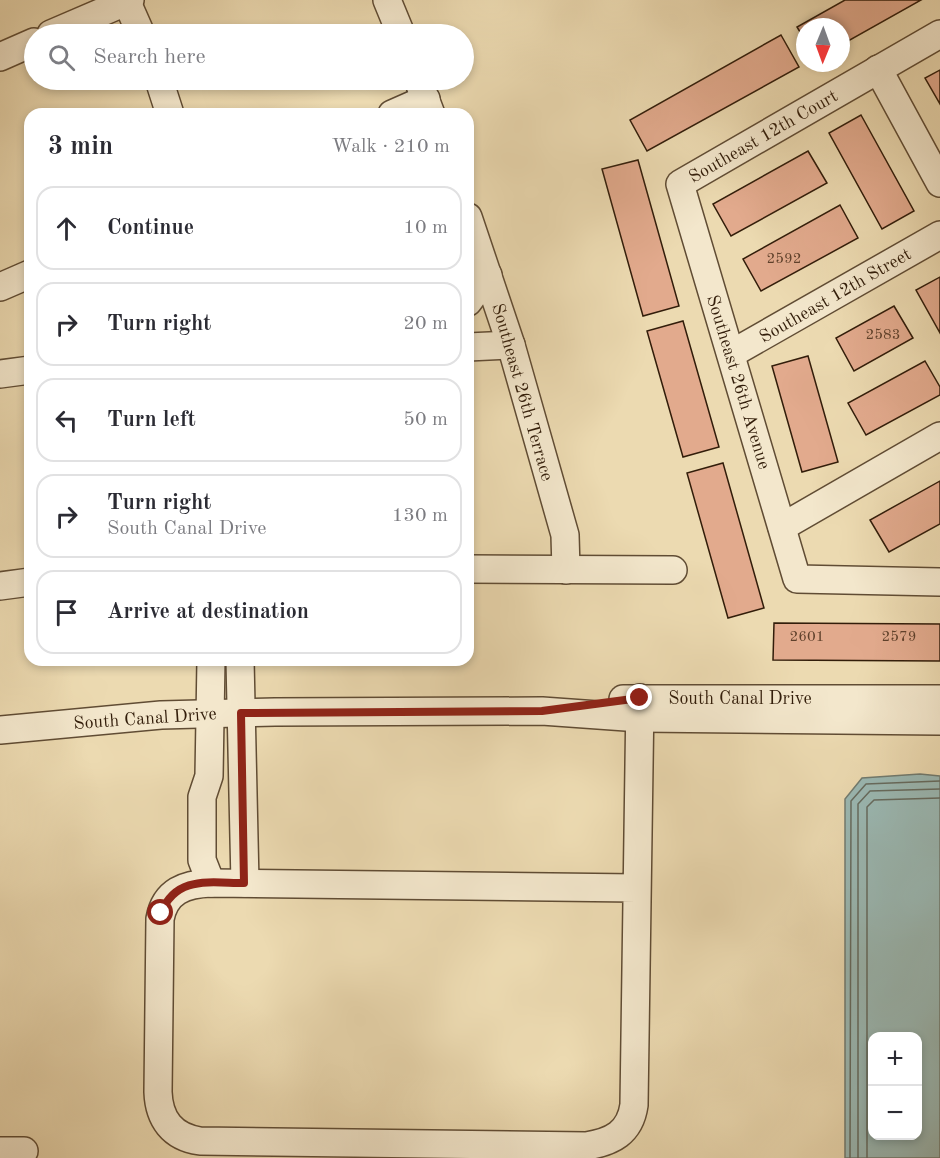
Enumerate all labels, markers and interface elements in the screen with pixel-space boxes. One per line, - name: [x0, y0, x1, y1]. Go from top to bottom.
- north arrow: [796, 18, 850, 72]
- search box: [24, 24, 474, 90]
- icon: search: [45, 41, 78, 74]
- text: Search here: [93, 46, 206, 68]
- street label: Southeast 12th Court: [686, 87, 841, 187]
- text: 3 min: [48, 134, 113, 160]
- text: Walk · 210 m: [331, 137, 450, 157]
- icon: ahead: [50, 212, 83, 245]
- text: Continue: [107, 217, 194, 239]
- text: 10 m: [403, 218, 448, 238]
- street label: Southeast 12th Street: [757, 245, 914, 347]
- house number: 2592: [767, 252, 801, 267]
- street label: Southeast 26th Avenue: [703, 293, 773, 472]
- street label: Southeast 26th Terrace: [488, 301, 556, 483]
- icon: right: [50, 308, 83, 341]
- text: Turn right: [107, 313, 211, 335]
- text: 20 m: [403, 314, 448, 334]
- house number: 2583: [866, 328, 900, 343]
- icon: left: [50, 404, 83, 437]
- text: Turn left: [107, 409, 196, 431]
- text: 50 m: [403, 410, 448, 430]
- text: Turn right: [107, 492, 211, 514]
- icon: right: [50, 500, 83, 533]
- text: 130 m: [392, 506, 448, 526]
- text: South Canal Drive: [107, 519, 266, 539]
- icon: arrive: [50, 596, 83, 629]
- text: Arrive at destination: [107, 601, 309, 623]
- house number: 2601: [790, 630, 824, 645]
- house number: 2579: [882, 630, 916, 645]
- route end: [626, 684, 652, 710]
- street label: South Canal Drive: [668, 690, 812, 708]
- street label: South Canal Drive: [73, 705, 217, 733]
- route start: [147, 899, 173, 925]
- map controls: [868, 1032, 922, 1140]
- button: +: [868, 1032, 922, 1086]
- button: −: [868, 1086, 922, 1140]

